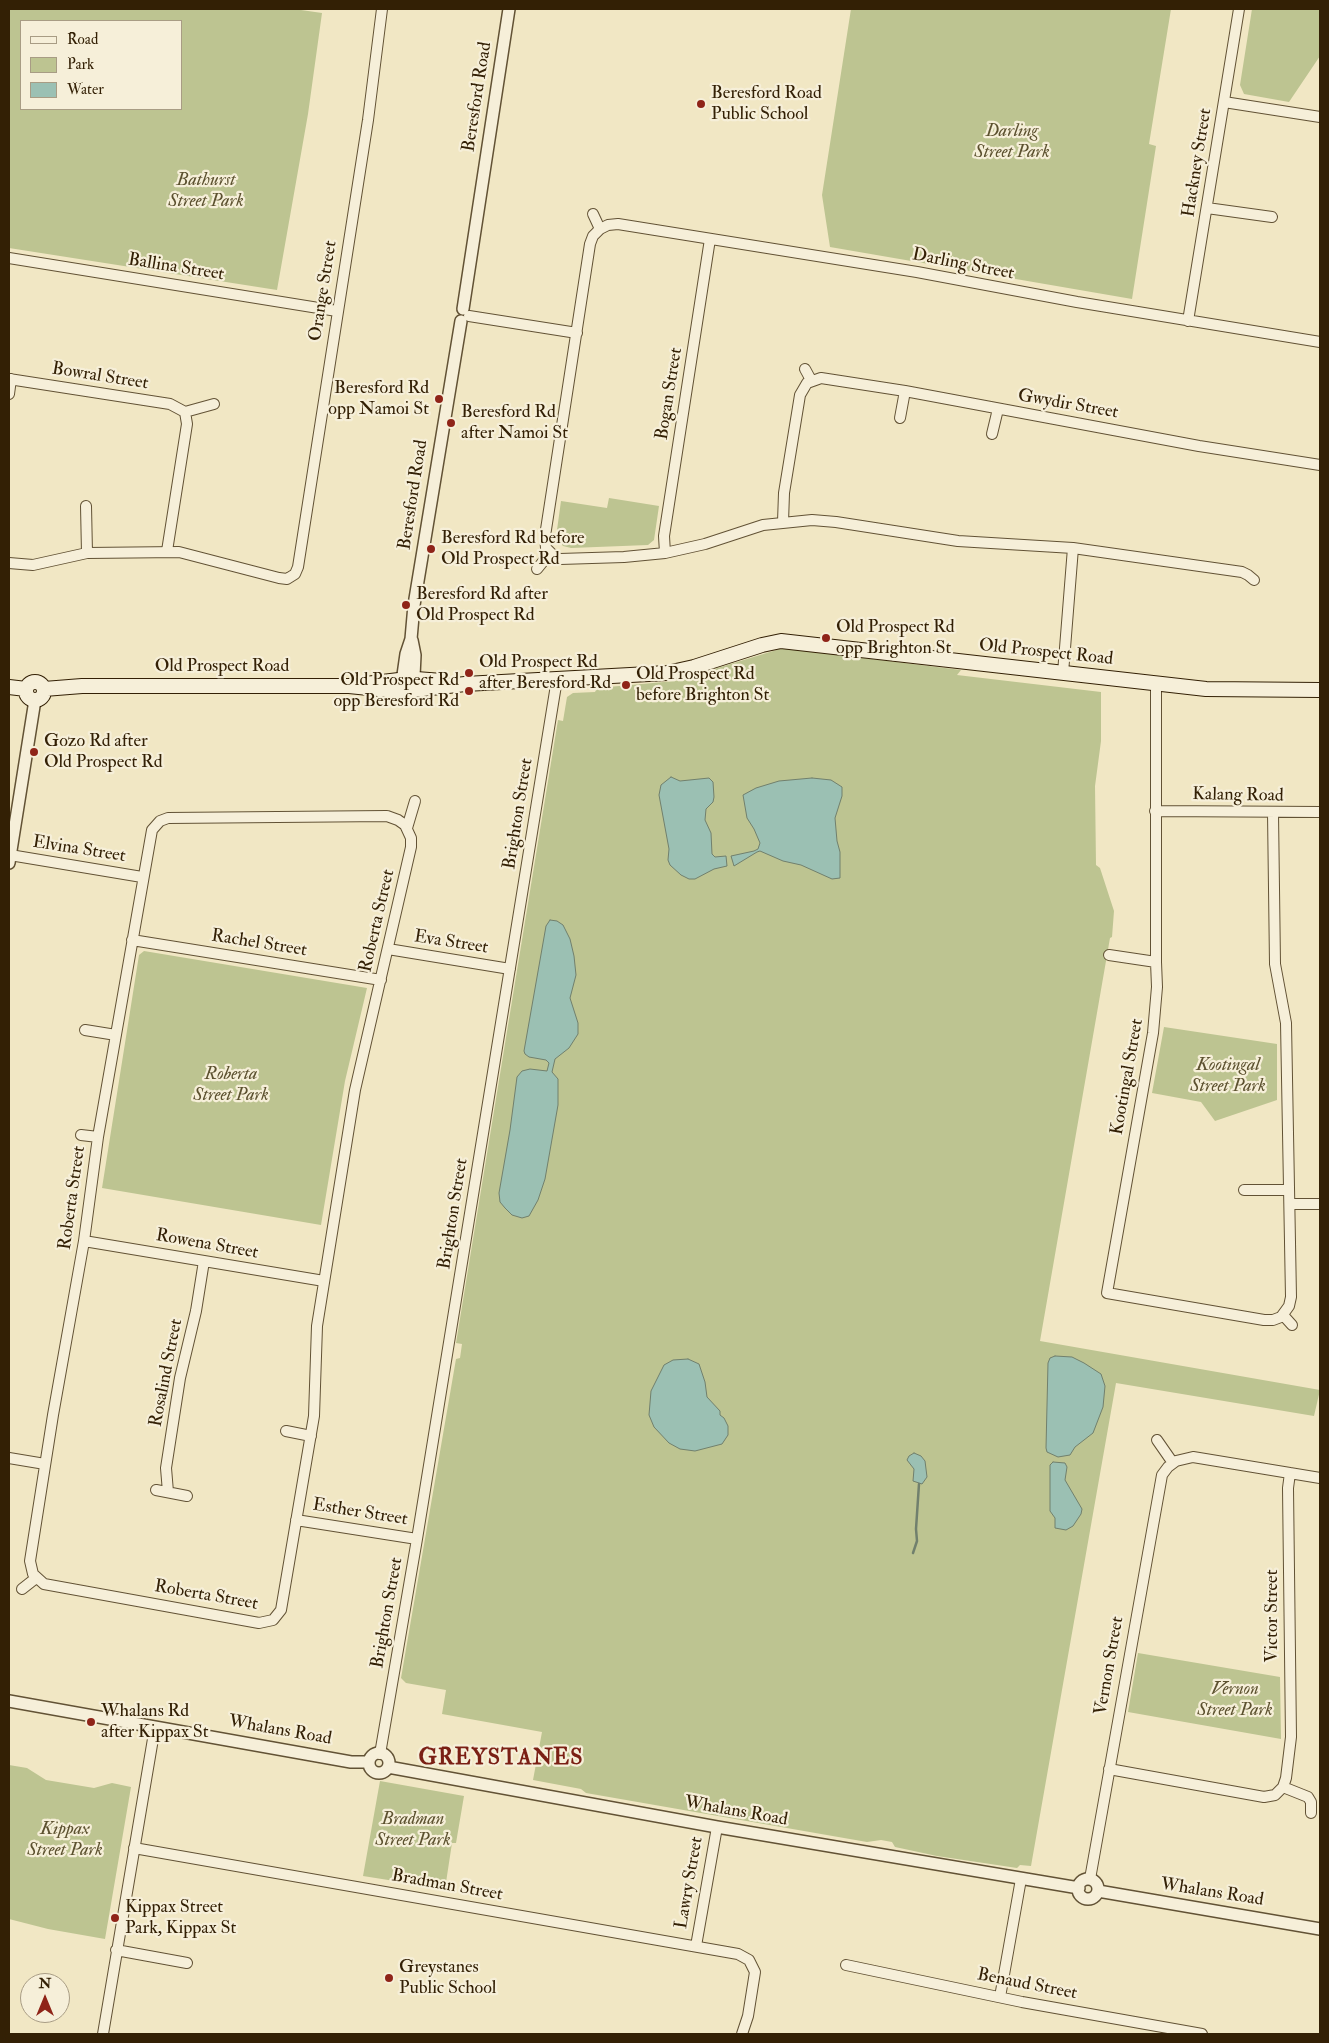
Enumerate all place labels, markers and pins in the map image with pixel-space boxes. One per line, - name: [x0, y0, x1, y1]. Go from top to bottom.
- place label: Beresford Road Public School: [711, 83, 822, 126]
- marker: Beresford Road Public School: [695, 98, 707, 110]
- place label: Beresford Rd opp Namoi St: [328, 378, 429, 420]
- marker: Beresford Rd opp Namoi St: [433, 393, 445, 405]
- place label: Beresford Rd after Namoi St: [461, 402, 568, 444]
- marker: Beresford Rd after Namoi St: [445, 417, 457, 429]
- place label: Beresford Rd before Old Prospect Rd: [441, 528, 585, 570]
- marker: Beresford Rd before Old Prospect Rd: [425, 543, 437, 555]
- place label: Beresford Rd after Old Prospect Rd: [416, 584, 548, 626]
- marker: Beresford Rd after Old Prospect Rd: [400, 599, 412, 611]
- place label: Old Prospect Rd opp Brighton St: [836, 617, 955, 660]
- marker: Old Prospect Rd opp Brighton St: [820, 632, 832, 644]
- place label: Old Prospect Rd after Beresford Rd: [479, 652, 611, 694]
- place label: Old Prospect Rd before Brighton St: [636, 664, 769, 706]
- marker: Old Prospect Rd after Beresford Rd: [463, 667, 475, 679]
- place label: Old Prospect Rd opp Beresford Rd: [333, 670, 459, 712]
- marker: Old Prospect Rd before Brighton St: [620, 679, 632, 691]
- marker: Old Prospect Rd opp Beresford Rd: [463, 685, 475, 697]
- place label: Gozo Rd after Old Prospect Rd: [44, 731, 163, 774]
- marker: Gozo Rd after Old Prospect Rd: [28, 746, 40, 758]
- place label: Whalans Rd after Kippax St: [101, 1701, 209, 1744]
- marker: Whalans Rd after Kippax St: [85, 1716, 97, 1728]
- place label: Kippax Street Park, Kippax St: [125, 1897, 236, 1940]
- marker: Kippax Street Park, Kippax St: [109, 1912, 121, 1924]
- place label: Greystanes Public School: [399, 1957, 496, 2000]
- marker: Greystanes Public School: [383, 1972, 395, 1984]

